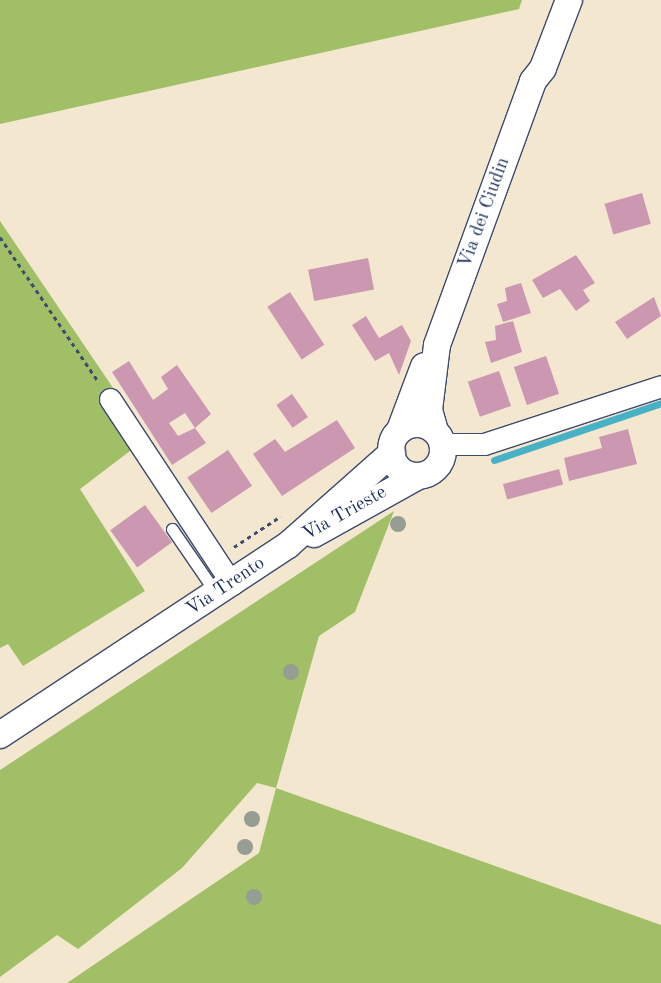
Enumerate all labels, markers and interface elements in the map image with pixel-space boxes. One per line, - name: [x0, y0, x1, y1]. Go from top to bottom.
- street label: Via dei Ciudin: [454, 155, 516, 271]
- street label: Via Trieste: [299, 482, 391, 546]
- street label: Via Trento: [182, 552, 270, 622]

